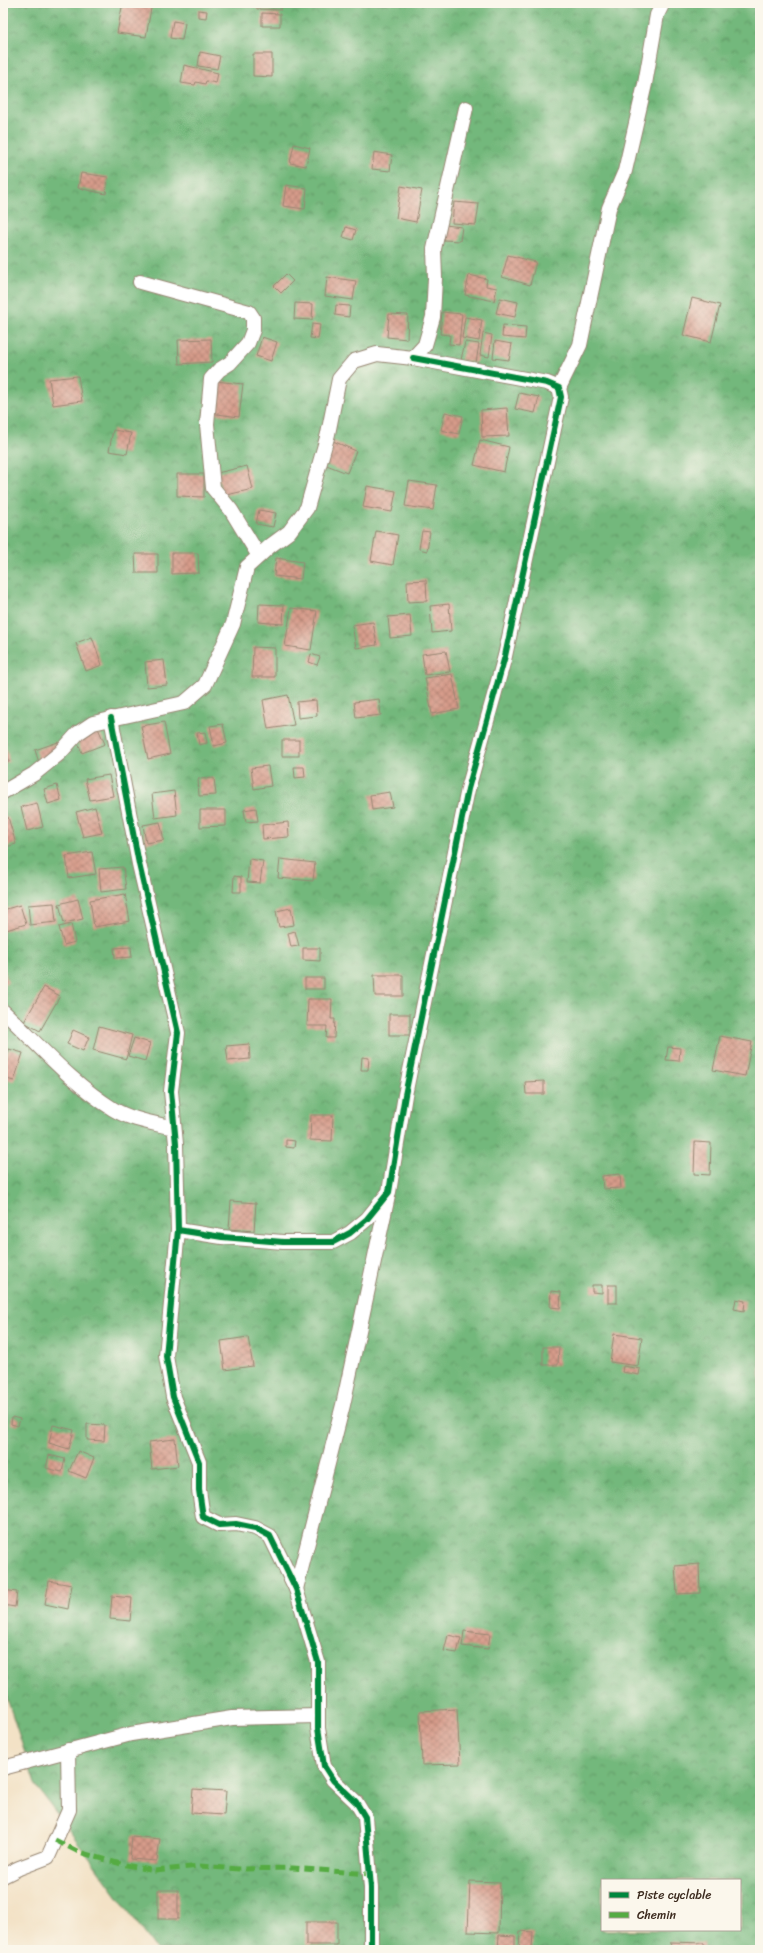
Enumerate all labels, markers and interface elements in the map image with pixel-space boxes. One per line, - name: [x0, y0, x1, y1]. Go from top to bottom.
- legend: [601, 1879, 741, 1931]
- text: Piste cyclable: [637, 1884, 711, 1906]
- text: Chemin: [637, 1904, 676, 1926]

